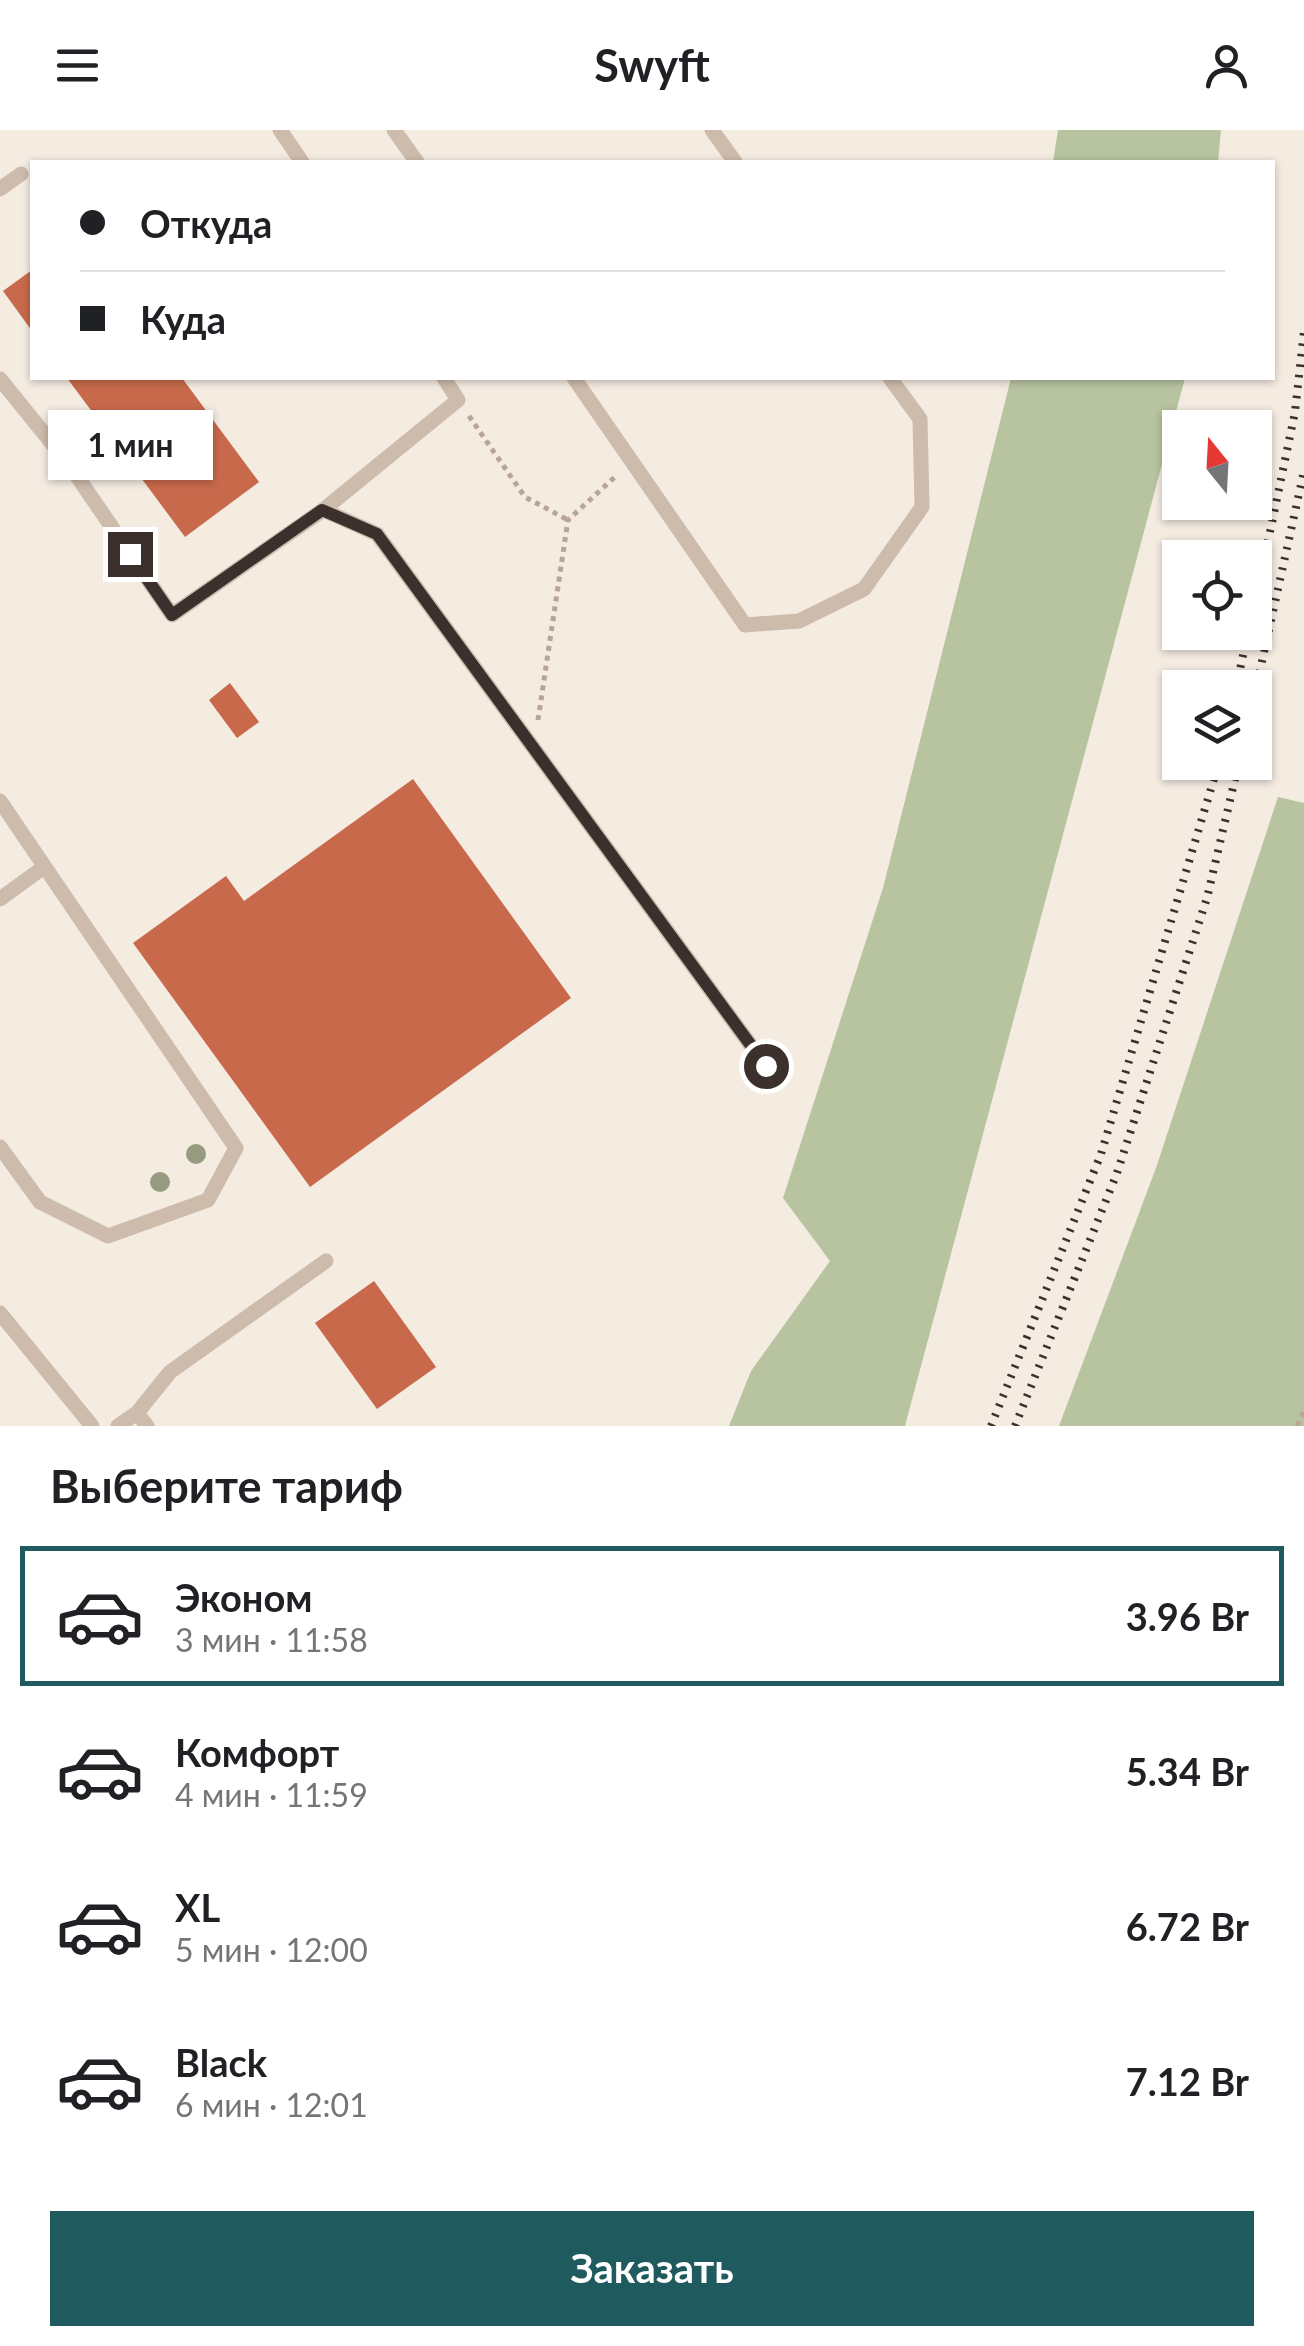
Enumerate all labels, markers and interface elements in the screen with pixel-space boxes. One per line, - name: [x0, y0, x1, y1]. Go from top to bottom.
- icon: menu: [50, 38, 105, 93]
- text: Swyft: [594, 38, 710, 92]
- icon: person: [1199, 38, 1254, 93]
- text: Откуда: [140, 200, 272, 246]
- text: Куда: [140, 296, 226, 342]
- callout: 1 мин: [48, 409, 212, 479]
- north arrow: [1162, 410, 1272, 520]
- map controls: [1162, 410, 1272, 780]
- text: 1 мин: [87, 425, 174, 464]
- route end: [108, 532, 153, 577]
- button: locate: [1162, 540, 1272, 650]
- button: layers: [1162, 670, 1272, 780]
- route start: [744, 1044, 789, 1089]
- text: Выберите тариф: [50, 1459, 403, 1513]
- icon: car: [55, 1571, 145, 1661]
- text: Эконом: [175, 1574, 313, 1620]
- text: 3.96 Br: [1126, 1593, 1249, 1639]
- text: 3 мин · 11:58: [175, 1620, 368, 1659]
- icon: car: [55, 1726, 145, 1816]
- text: Комфорт: [175, 1729, 339, 1775]
- text: 5.34 Br: [1126, 1748, 1249, 1794]
- text: 4 мин · 11:59: [175, 1775, 368, 1814]
- icon: car: [55, 1881, 145, 1971]
- text: XL: [175, 1884, 220, 1930]
- text: 6.72 Br: [1126, 1903, 1249, 1949]
- text: 5 мин · 12:00: [175, 1930, 368, 1969]
- icon: car: [55, 2036, 145, 2126]
- text: Black: [175, 2039, 267, 2085]
- text: 7.12 Br: [1126, 2058, 1249, 2104]
- text: 6 мин · 12:01: [175, 2085, 368, 2124]
- button: Заказать: [50, 2211, 1254, 2326]

